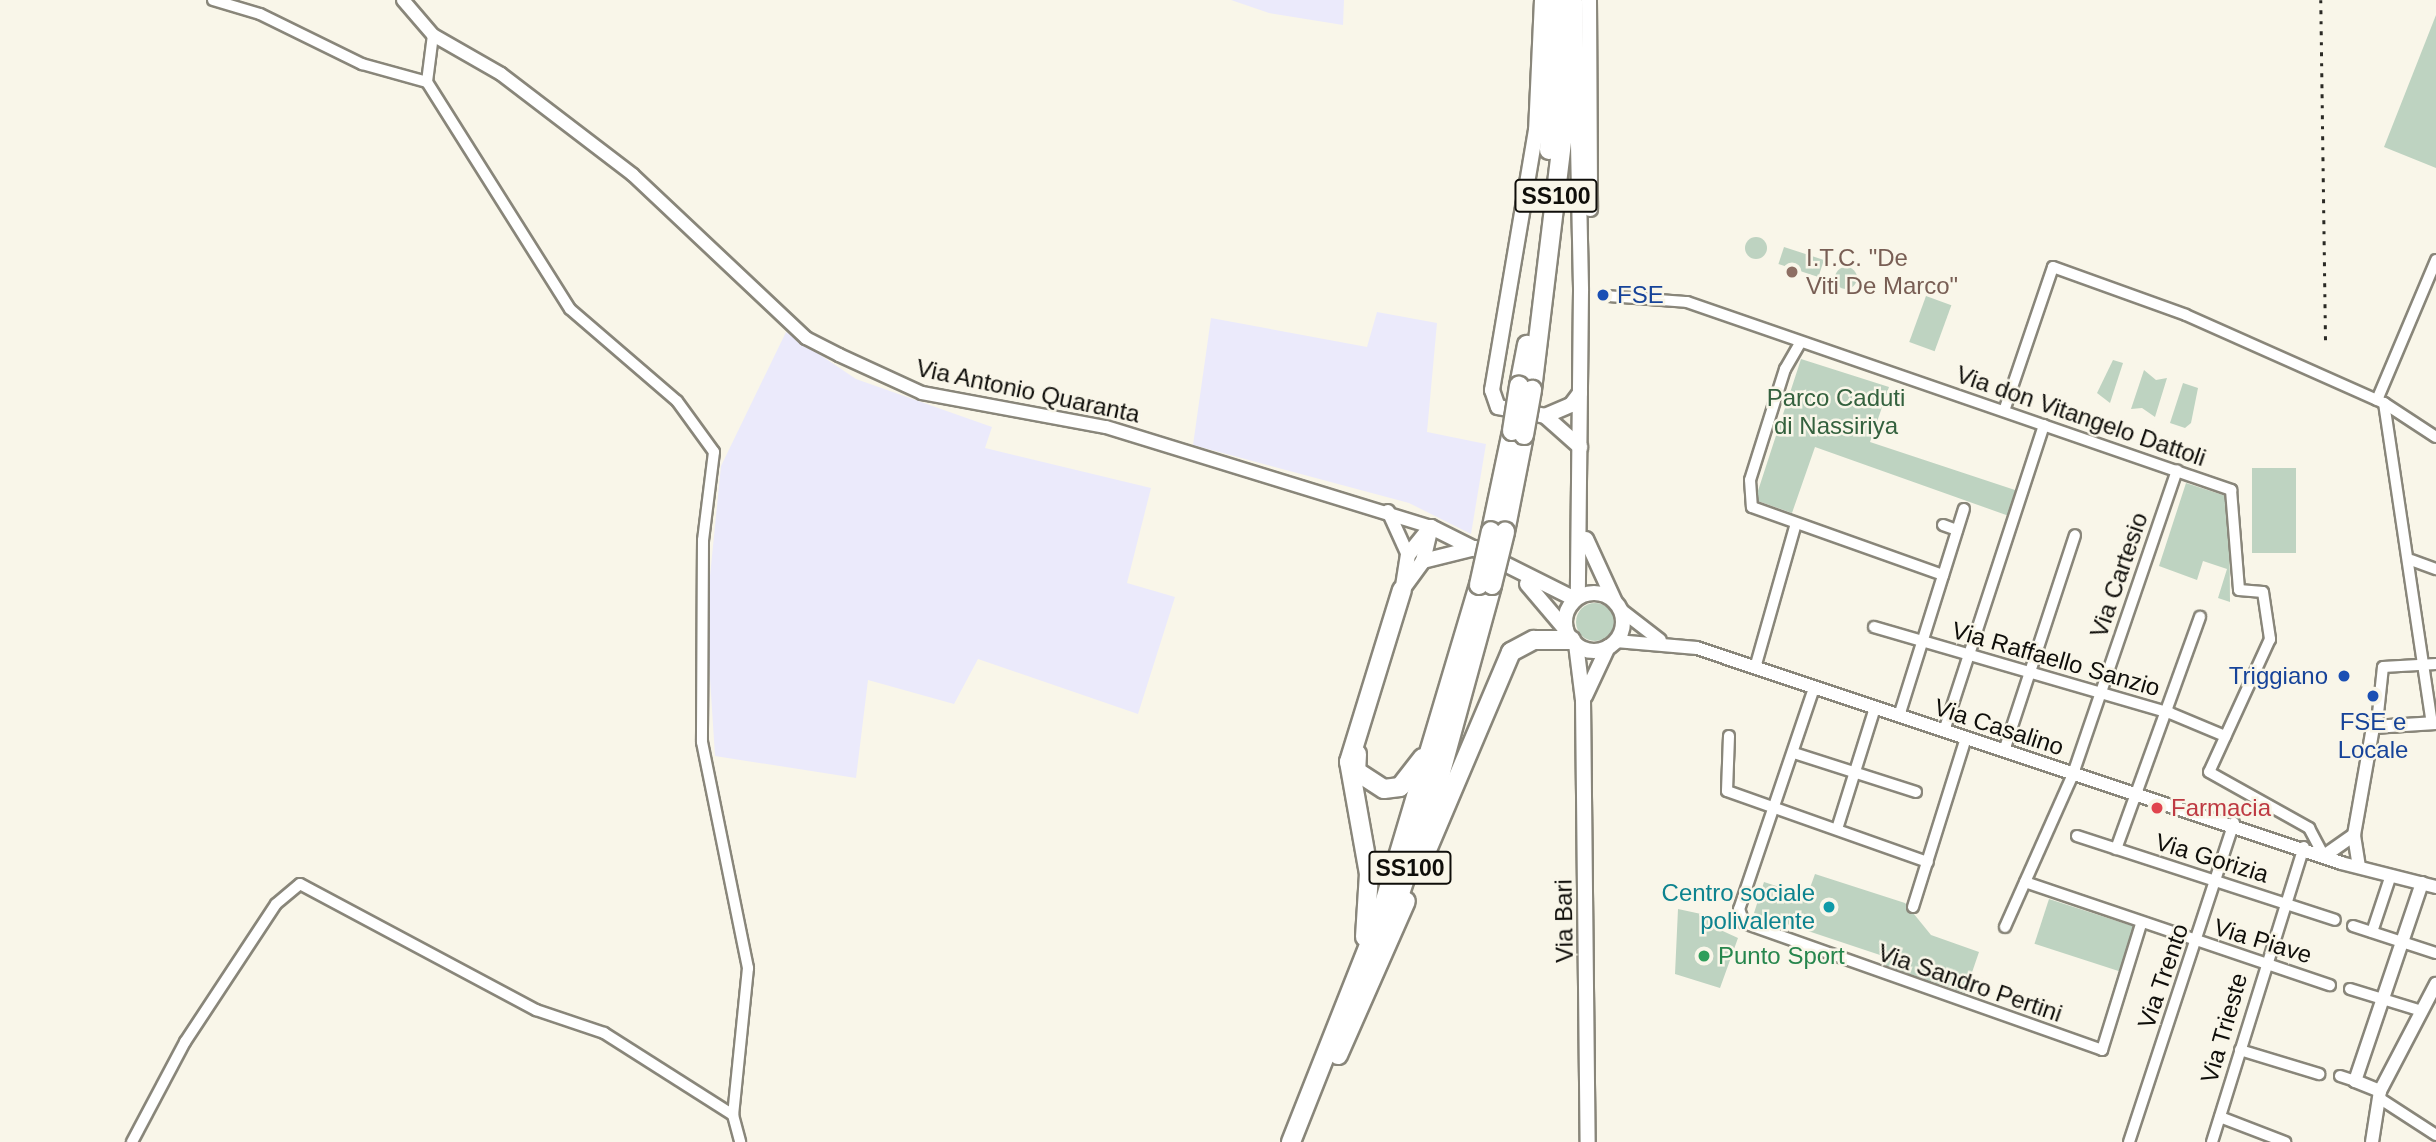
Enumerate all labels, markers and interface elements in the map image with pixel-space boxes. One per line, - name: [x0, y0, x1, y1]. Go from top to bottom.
- road number: SS100: [1514, 176, 1598, 216]
- place label: I.T.C. "De Viti De Marco": [1806, 244, 1958, 300]
- marker: I.T.C. "De Viti De Marco": [1784, 264, 1800, 280]
- place label: FSE: [1617, 281, 1664, 309]
- marker: FSE: [1595, 287, 1611, 303]
- street label: Via Antonio Quaranta: [913, 353, 1143, 429]
- street label: Via don Vitangelo Dattoli: [1952, 360, 2210, 472]
- park label: Parco Caduti di Nassiriya: [1767, 384, 1905, 440]
- street label: Via Cartesio: [2084, 509, 2154, 641]
- street label: Via Raffaello Sanzio: [1949, 615, 2163, 703]
- place label: Triggiano: [2229, 662, 2328, 690]
- marker: Triggiano: [2334, 666, 2354, 686]
- marker: FSE e Locale: [2365, 688, 2381, 704]
- street label: Via Casalino: [1931, 693, 2067, 761]
- place label: FSE e Locale: [2338, 708, 2408, 764]
- place label: Farmacia: [2171, 794, 2271, 822]
- marker: Farmacia: [2149, 800, 2165, 816]
- street label: Via Gorizia: [2152, 827, 2272, 889]
- road number: SS100: [1368, 848, 1452, 888]
- street label: Via Bari: [1549, 879, 1579, 963]
- place label: Centro sociale polivalente: [1662, 879, 1815, 935]
- marker: Centro sociale polivalente: [1821, 899, 1837, 915]
- street label: Via Piave: [2211, 912, 2315, 970]
- street label: Via Trento: [2132, 920, 2194, 1032]
- street label: Via Sandro Pertini: [1874, 938, 2066, 1028]
- place label: Punto Sport: [1718, 942, 1845, 970]
- marker: Punto Sport: [1696, 948, 1712, 964]
- street label: Via Trieste: [2195, 970, 2253, 1086]

